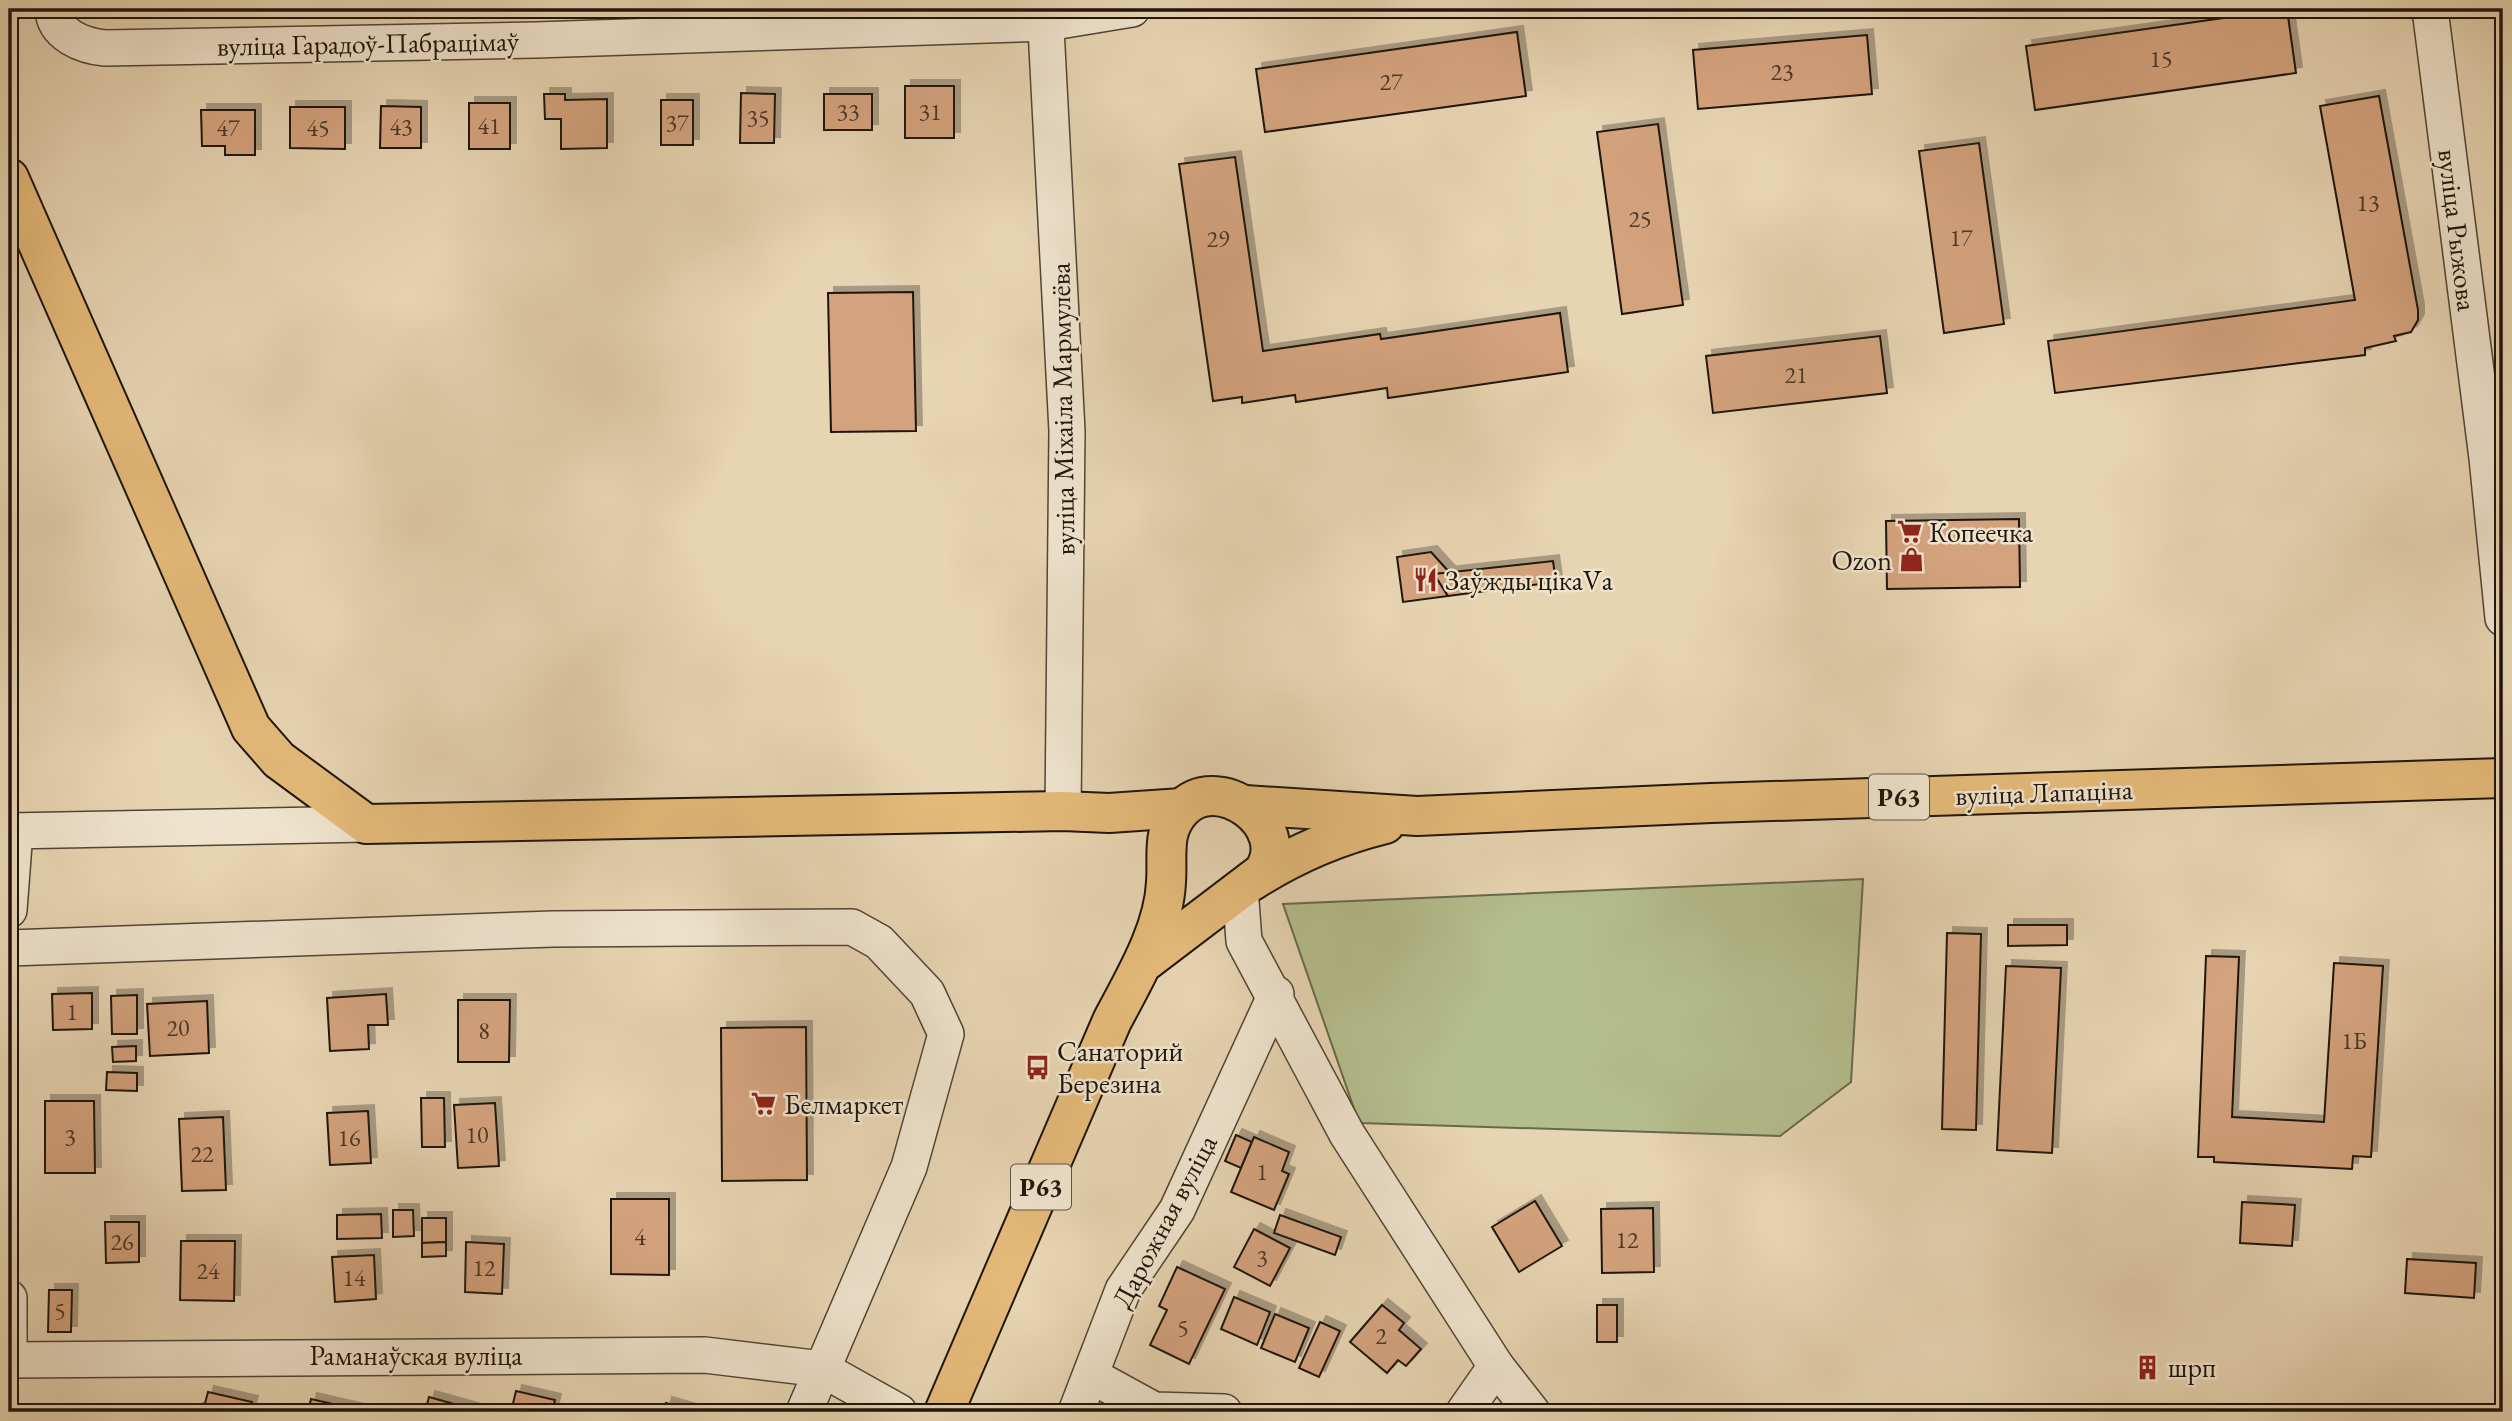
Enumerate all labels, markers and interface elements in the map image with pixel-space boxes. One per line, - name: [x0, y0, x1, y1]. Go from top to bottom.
- street label: вуліца Гарадоў-Пабрацімаў: [217, 22, 520, 64]
- house number: 15: [2149, 43, 2173, 74]
- house number: 23: [1770, 56, 1794, 87]
- house number: 27: [1379, 66, 1403, 97]
- house number: 33: [836, 96, 860, 127]
- house number: 31: [918, 96, 942, 127]
- house number: 35: [746, 102, 770, 133]
- house number: 37: [665, 107, 689, 138]
- house number: 41: [477, 110, 501, 141]
- house number: 43: [389, 111, 413, 142]
- house number: 47: [216, 112, 240, 143]
- house number: 45: [306, 112, 330, 143]
- street label: вуліца Рыжова: [2430, 147, 2486, 314]
- house number: 13: [2356, 187, 2380, 218]
- house number: 25: [1628, 203, 1652, 234]
- house number: 17: [1949, 222, 1973, 253]
- house number: 29: [1206, 223, 1230, 254]
- street label: вуліца Міхаіла Мармулёва: [1041, 261, 1083, 556]
- house number: 21: [1784, 359, 1808, 390]
- place label: Копеечка: [1929, 514, 2034, 550]
- supermarket icon: Копеечка: [1895, 518, 1923, 546]
- place label: Ozon: [1831, 542, 1892, 578]
- shop icon: Ozon: [1898, 546, 1926, 574]
- place label: Заўжды цікаVа: [1445, 562, 1614, 598]
- restaurant icon: Заўжды цікаVа: [1411, 566, 1439, 594]
- street label: вуліца Лапаціна: [1954, 771, 2134, 813]
- road number: Р63: [1869, 775, 1929, 820]
- house number: 1: [66, 996, 78, 1027]
- house number: 20: [166, 1012, 190, 1043]
- house number: 8: [478, 1015, 490, 1046]
- house number: 1Б: [2341, 1025, 2367, 1056]
- place label: Санаторий Березина: [1057, 1033, 1183, 1101]
- bus stop icon: Санаторий Березина: [1023, 1053, 1051, 1081]
- place label: Белмаркет: [784, 1086, 904, 1122]
- supermarket icon: Белмаркет: [750, 1090, 778, 1118]
- house number: 10: [465, 1119, 489, 1150]
- house number: 3: [64, 1121, 76, 1152]
- house number: 16: [337, 1122, 361, 1153]
- street label: Дарожная вуліца: [1103, 1127, 1225, 1314]
- house number: 22: [190, 1138, 214, 1169]
- house number: 1: [1256, 1156, 1268, 1187]
- road number: Р63: [1011, 1164, 1071, 1210]
- house number: 4: [634, 1221, 646, 1252]
- house number: 12: [1615, 1224, 1639, 1255]
- house number: 26: [110, 1226, 134, 1257]
- house number: 3: [1256, 1242, 1268, 1273]
- house number: 12: [472, 1252, 496, 1283]
- house number: 24: [196, 1255, 220, 1286]
- house number: 14: [342, 1262, 366, 1293]
- house number: 5: [54, 1295, 66, 1326]
- house number: 5: [1177, 1312, 1189, 1343]
- house number: 2: [1375, 1320, 1387, 1351]
- street label: Раманаўская вуліца: [309, 1337, 523, 1373]
- place label: шрп: [2168, 1349, 2216, 1385]
- building icon: шрп: [2134, 1353, 2162, 1381]

